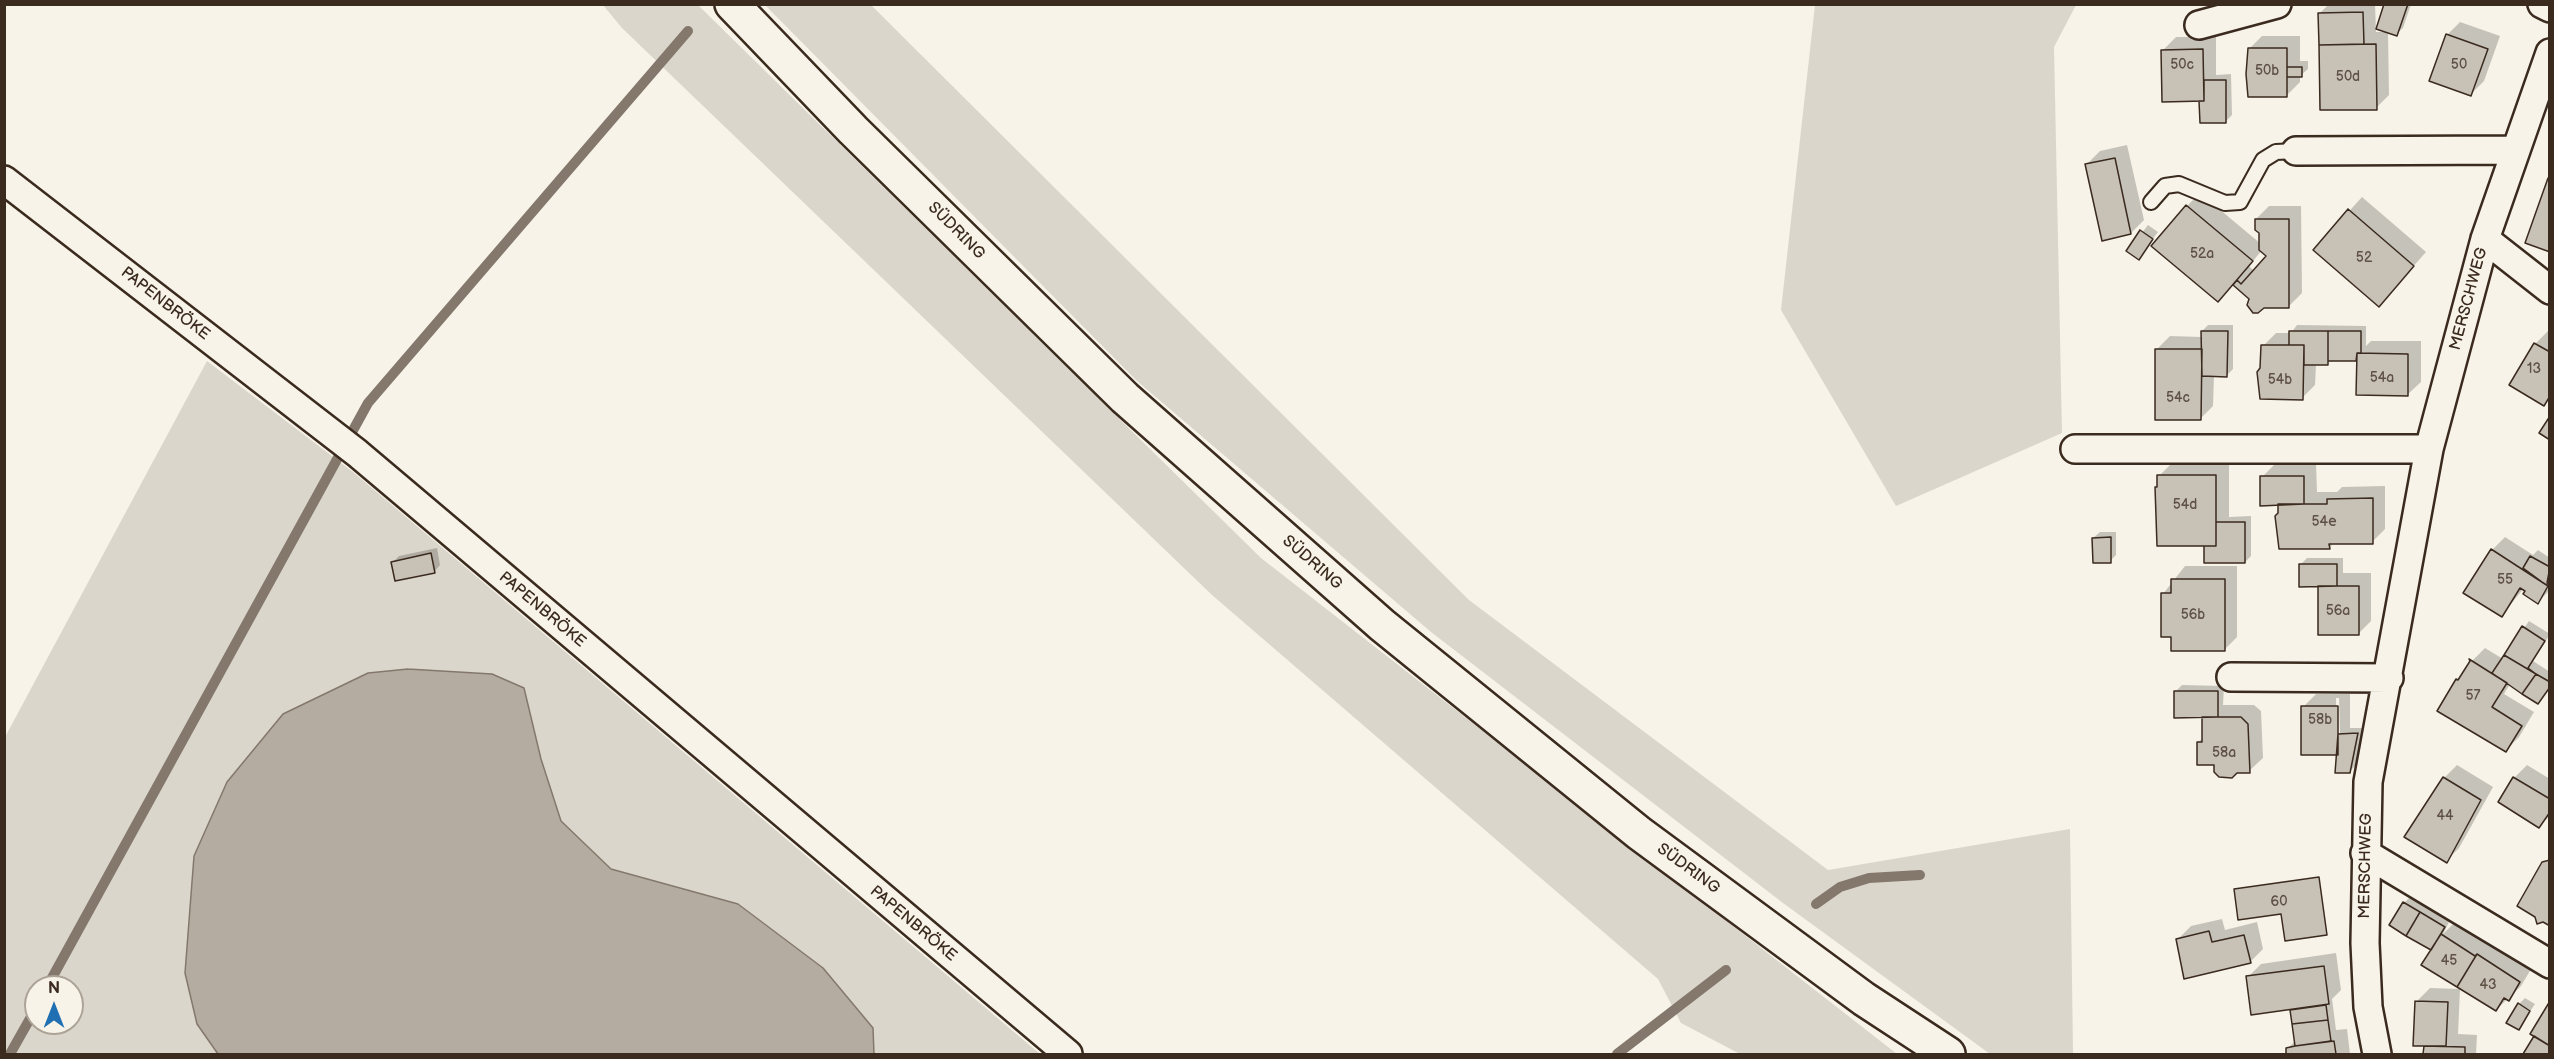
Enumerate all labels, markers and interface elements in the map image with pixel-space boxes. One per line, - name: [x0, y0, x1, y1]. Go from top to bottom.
- house number: 50c: [2170, 57, 2194, 73]
- house number: 50: [2451, 57, 2467, 73]
- house number: 50b: [2255, 63, 2279, 79]
- house number: 50d: [2336, 69, 2360, 85]
- street label: SÜDRING: [923, 198, 989, 264]
- house number: 52a: [2190, 246, 2214, 262]
- street label: MERSCHWEG: [2446, 246, 2492, 352]
- house number: 52: [2356, 250, 2372, 266]
- street label: PAPENBRÖKE: [117, 263, 213, 345]
- house number: 13: [2527, 361, 2541, 377]
- house number: 54a: [2370, 370, 2394, 386]
- house number: 54b: [2268, 372, 2292, 388]
- house number: 54c: [2166, 390, 2190, 406]
- house number: 54d: [2173, 497, 2197, 513]
- house number: 54e: [2312, 514, 2336, 530]
- street label: SÜDRING: [1278, 532, 1346, 594]
- street label: PAPENBRÖKE: [495, 568, 589, 652]
- house number: 55: [2497, 572, 2513, 588]
- house number: 56a: [2326, 603, 2350, 619]
- house number: 56b: [2181, 607, 2205, 623]
- house number: 57: [2466, 688, 2480, 704]
- house number: 58b: [2308, 712, 2332, 728]
- house number: 58a: [2212, 745, 2236, 761]
- house number: 44: [2436, 808, 2454, 824]
- street label: MERSCHWEG: [2355, 813, 2377, 919]
- street label: SÜDRING: [1653, 840, 1723, 898]
- street label: PAPENBRÖKE: [866, 882, 960, 966]
- house number: 60: [2271, 894, 2287, 910]
- house number: 45: [2441, 953, 2457, 969]
- north arrow: [24, 975, 84, 1035]
- house number: 43: [2479, 977, 2497, 993]
- text: N: [48, 979, 60, 998]

